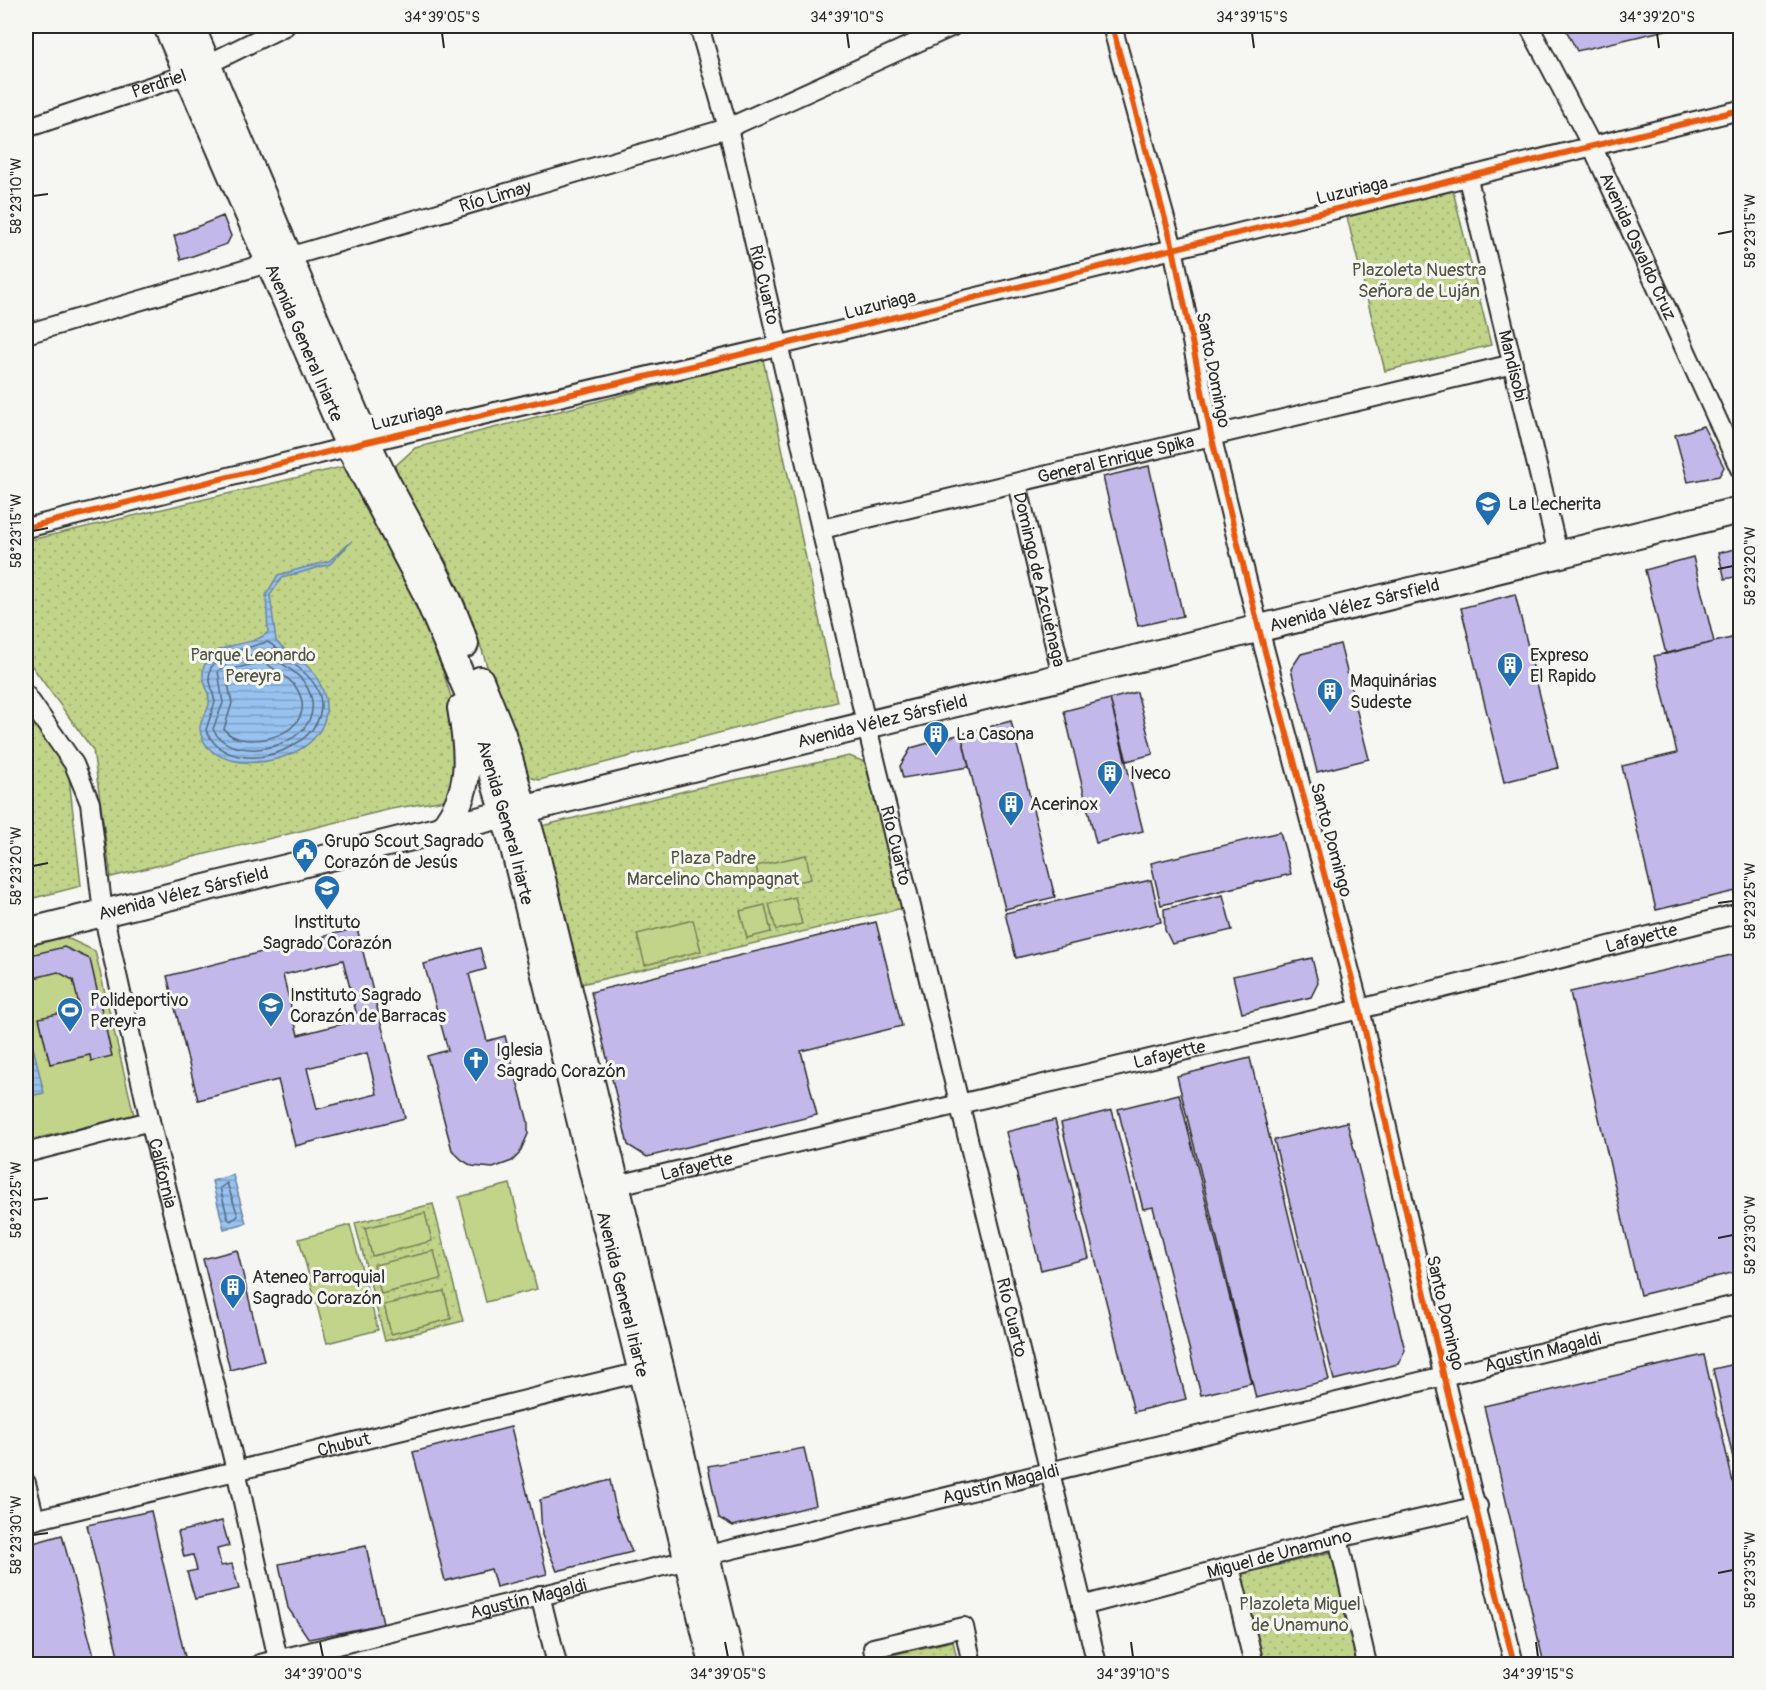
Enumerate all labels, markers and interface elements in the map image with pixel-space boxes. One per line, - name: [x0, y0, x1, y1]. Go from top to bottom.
- text: 34°39'05"S: [404, 8, 480, 27]
- text: 34°39'10"S: [810, 8, 884, 27]
- text: 34°39'15"S: [1216, 8, 1288, 27]
- text: 34°39'20"S: [1619, 8, 1695, 27]
- street label: Perdriel: [128, 64, 189, 104]
- text: 58°23'10"W: [7, 158, 26, 234]
- street label: Avenida Osvaldo Cruz: [1594, 169, 1682, 324]
- street label: Luzuriaga: [1314, 172, 1390, 210]
- street label: Río Limay: [456, 175, 534, 218]
- text: 58°23'15"W: [1741, 194, 1760, 268]
- street label: Río Cuarto: [744, 243, 785, 327]
- park label: Plazoleta Nuestra Señora de Luján: [1352, 259, 1486, 303]
- street label: Avenida General Iriarte: [260, 260, 349, 425]
- street label: Luzuriaga: [842, 285, 918, 325]
- street label: Santo Domingo: [1191, 310, 1236, 430]
- street label: Mandisobi: [1493, 328, 1533, 404]
- street label: Luzuriaga: [369, 398, 445, 436]
- street label: General Enrique Spika: [1035, 429, 1196, 489]
- school or university icon: La Lecherita: [1473, 489, 1503, 527]
- street label: Domingo de Azcuénaga: [1008, 490, 1071, 669]
- place label: La Lecherita: [1508, 493, 1601, 516]
- text: 58°23'15"W: [7, 494, 26, 568]
- text: 58°23'20"W: [1741, 526, 1760, 606]
- street label: Avenida Vélez Sársfield: [1267, 573, 1442, 637]
- park label: Parque Leonardo Pereyra: [190, 644, 316, 688]
- place label: Expreso El Rapido: [1530, 644, 1597, 688]
- building icon: Expreso El Rapido: [1495, 650, 1525, 688]
- place label: Maquinárias Sudeste: [1350, 670, 1436, 714]
- building icon: Maquinárias Sudeste: [1315, 676, 1345, 714]
- street label: Avenida Vélez Sársfield: [795, 689, 970, 753]
- building icon: La Casona: [921, 719, 951, 757]
- place label: La Casona: [956, 723, 1034, 746]
- street label: Avenida General Iriarte: [472, 737, 539, 907]
- building icon: Iveco: [1095, 758, 1125, 796]
- place label: Iveco: [1130, 762, 1171, 785]
- street label: Santo Domingo: [1305, 780, 1357, 900]
- building icon: Acerinox: [996, 789, 1026, 827]
- place label: Acerinox: [1030, 793, 1098, 816]
- street label: Río Cuarto: [875, 803, 917, 888]
- text: 58°23'20"W: [7, 826, 26, 906]
- place label: Grupo Scout Sagrado Corazón de Jesús: [324, 830, 484, 874]
- public building icon: Grupo Scout Sagrado Corazón de Jesús: [290, 836, 320, 874]
- park label: Plaza Padre Marcelino Champagnat: [627, 847, 800, 891]
- street label: Avenida Vélez Sársfield: [96, 861, 271, 925]
- text: 58°23'25"W: [1741, 862, 1760, 939]
- school or university icon: Instituto Sagrado Corazón: [312, 873, 342, 911]
- place label: Instituto Sagrado Corazón: [262, 911, 392, 955]
- street label: Lafayette: [1603, 918, 1680, 958]
- place label: Instituto Sagrado Corazón de Barracas: [290, 984, 446, 1028]
- place label: Polideportivo Pereyra: [90, 989, 189, 1033]
- school or university icon: Instituto Sagrado Corazón de Barracas: [256, 990, 286, 1028]
- sports icon: Polideportivo Pereyra: [55, 995, 85, 1033]
- street label: Lafayette: [1131, 1035, 1208, 1074]
- place label: Iglesia Sagrado Corazón: [496, 1039, 626, 1083]
- church icon: Iglesia Sagrado Corazón: [461, 1045, 491, 1083]
- street label: California: [143, 1136, 183, 1211]
- street label: Lafayette: [658, 1147, 735, 1186]
- text: 58°23'25"W: [7, 1161, 26, 1238]
- text: 58°23'30"W: [1741, 1195, 1760, 1275]
- street label: Avenida General Iriarte: [591, 1209, 654, 1379]
- street label: Santo Domingo: [1421, 1253, 1469, 1373]
- place label: Ateneo Parroquial Sagrado Corazón: [252, 1266, 385, 1310]
- building icon: Ateneo Parroquial Sagrado Corazón: [218, 1272, 248, 1310]
- street label: Río Cuarto: [991, 1275, 1033, 1360]
- street label: Agustín Magaldi: [1482, 1327, 1603, 1377]
- street label: Chubut: [315, 1427, 373, 1462]
- street label: Agustín Magaldi: [940, 1459, 1061, 1509]
- text: 58°23'30"W: [7, 1495, 26, 1575]
- street label: Miguel de Unamuno: [1204, 1524, 1354, 1584]
- text: 58°23'35"W: [1741, 1531, 1760, 1608]
- street label: Agustín Magaldi: [467, 1573, 589, 1624]
- park label: Plazoleta Miguel de Unamuno: [1239, 1593, 1361, 1637]
- text: 34°39'00"S: [284, 1665, 362, 1684]
- text: 34°39'05"S: [690, 1665, 766, 1684]
- text: 34°39'10"S: [1096, 1665, 1170, 1684]
- text: 34°39'15"S: [1502, 1665, 1574, 1684]

